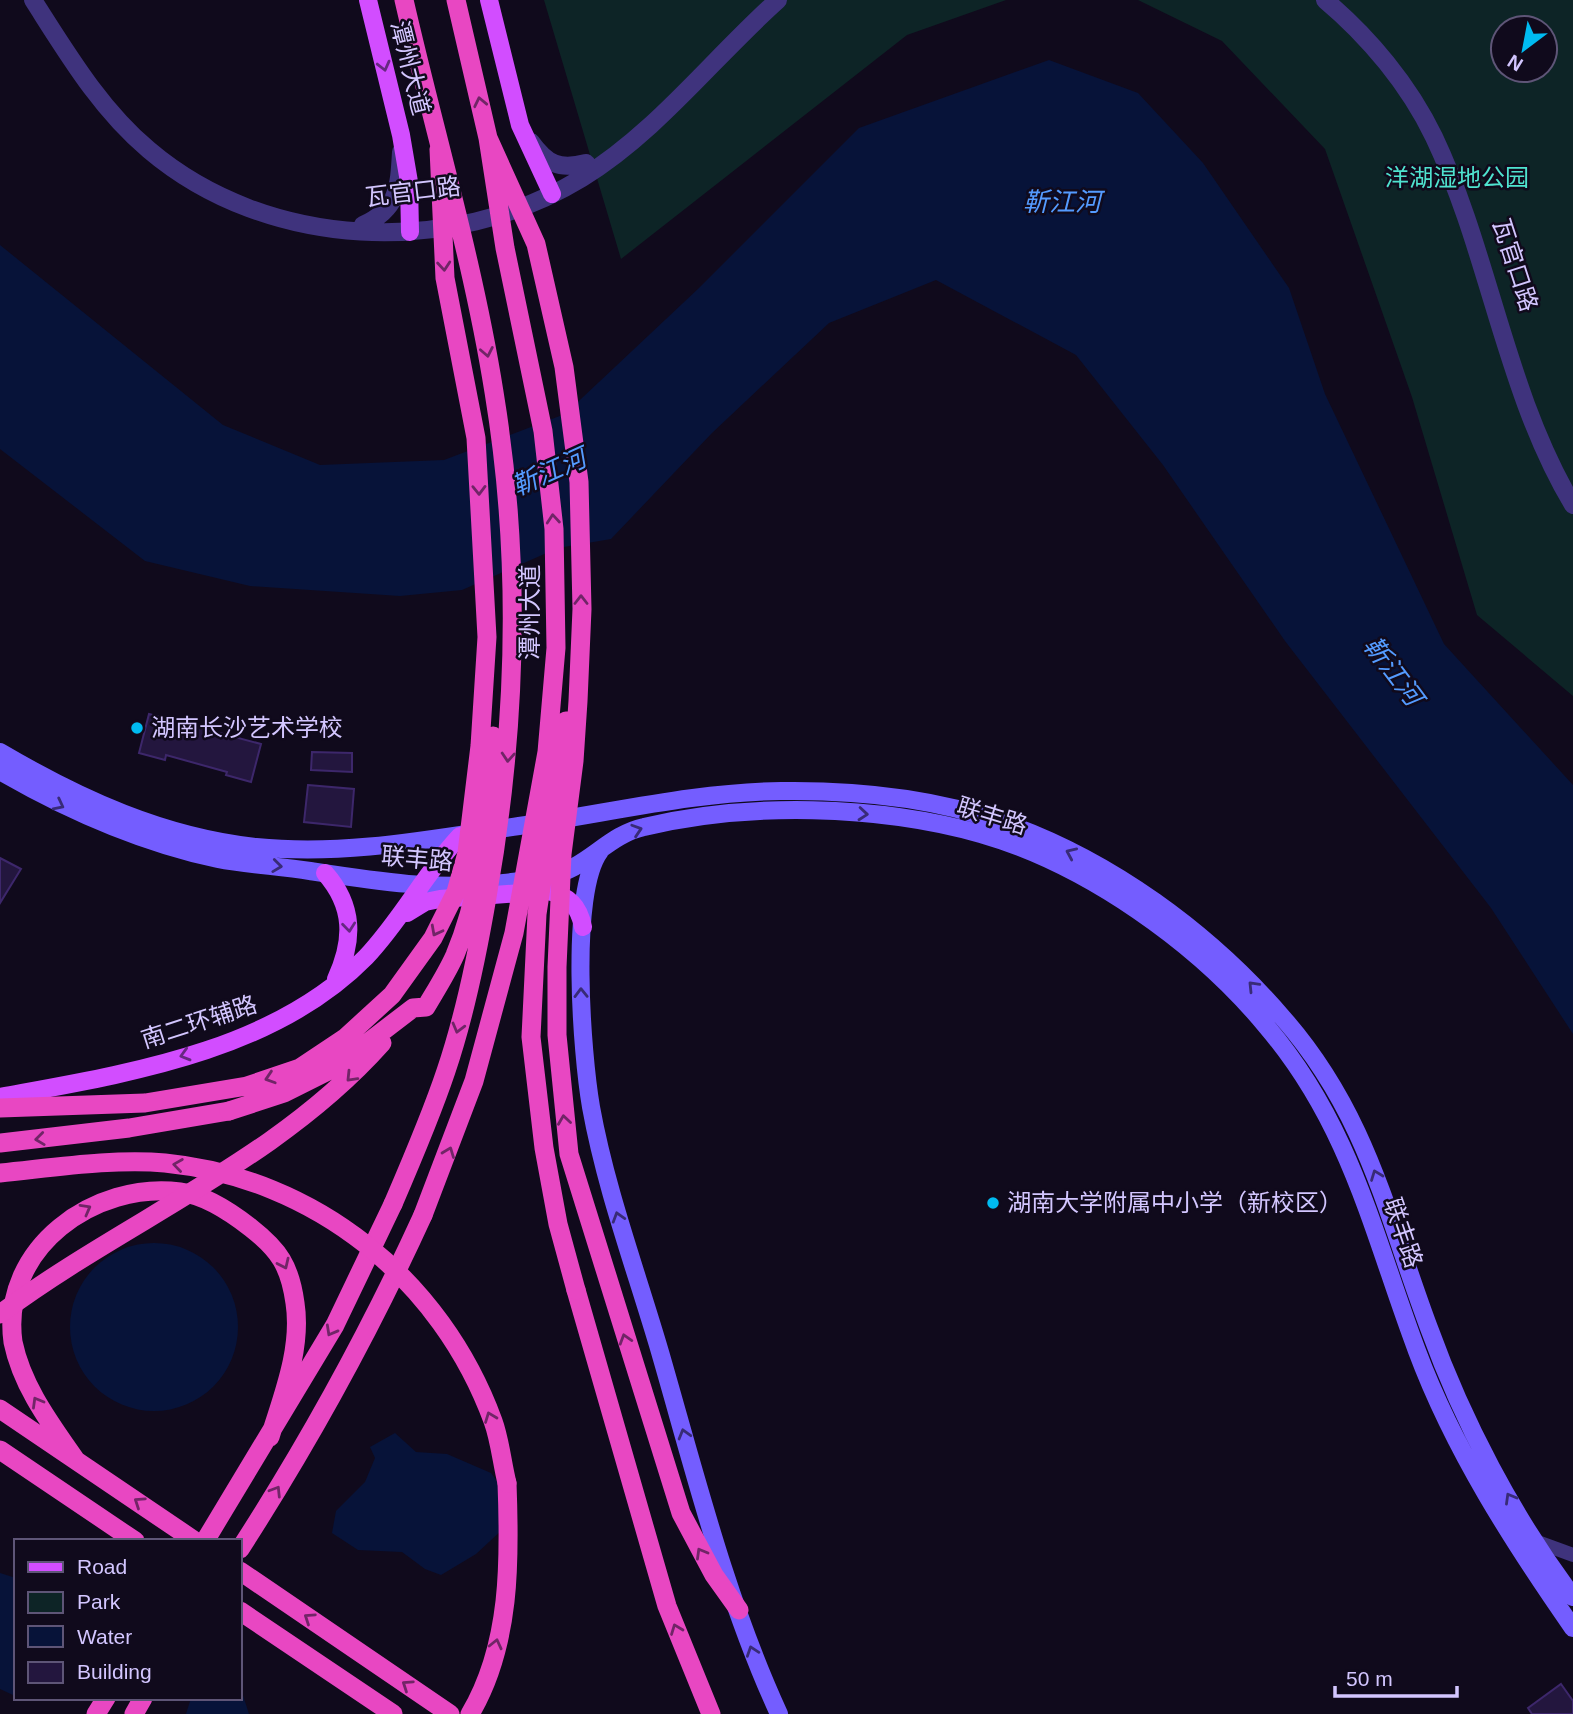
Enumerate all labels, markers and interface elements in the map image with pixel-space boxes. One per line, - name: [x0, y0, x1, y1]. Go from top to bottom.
- north arrow: [1489, 14, 1559, 84]
- street label: 潭州大道: [386, 18, 435, 118]
- text: N: [1504, 50, 1527, 76]
- one-way arrow: [376, 60, 390, 72]
- one-way arrow: [474, 96, 488, 108]
- park label: 洋湖湿地公园: [1385, 164, 1529, 191]
- street label: 瓦官口路: [364, 172, 462, 211]
- water label: 靳江河: [1023, 187, 1106, 217]
- street label: 瓦官口路: [1488, 215, 1543, 315]
- one-way arrow: [436, 261, 451, 272]
- one-way arrow: [479, 347, 494, 358]
- water label: 靳江河: [507, 440, 595, 502]
- one-way arrow: [472, 485, 487, 496]
- one-way arrow: [546, 513, 561, 524]
- street label: 潭州大道: [516, 564, 543, 660]
- one-way arrow: [573, 595, 589, 605]
- water label: 靳江河: [1358, 631, 1431, 715]
- place label: 湖南长沙艺术学校: [151, 714, 343, 741]
- marker: 湖南长沙艺术学校: [129, 720, 145, 736]
- one-way arrow: [501, 751, 516, 762]
- street label: 联丰路: [954, 792, 1031, 839]
- one-way arrow: [52, 796, 64, 810]
- one-way arrow: [857, 806, 868, 821]
- one-way arrow: [630, 823, 642, 838]
- street label: 联丰路: [380, 842, 454, 875]
- one-way arrow: [1066, 847, 1078, 861]
- one-way arrow: [271, 859, 283, 874]
- one-way arrow: [341, 922, 356, 933]
- one-way arrow: [431, 923, 444, 936]
- one-way arrow: [1249, 981, 1262, 994]
- one-way arrow: [573, 987, 589, 998]
- street label: 南二环辅路: [138, 990, 260, 1053]
- one-way arrow: [451, 1022, 466, 1034]
- one-way arrow: [180, 1046, 192, 1061]
- one-way arrow: [347, 1069, 360, 1082]
- one-way arrow: [264, 1070, 277, 1084]
- one-way arrow: [557, 1115, 572, 1126]
- one-way arrow: [34, 1131, 46, 1146]
- one-way arrow: [441, 1146, 455, 1158]
- one-way arrow: [172, 1158, 184, 1173]
- one-way arrow: [1370, 1170, 1384, 1182]
- place label: 湖南大学附属中小学（新校区）: [1007, 1189, 1343, 1216]
- street label: 联丰路: [1379, 1194, 1428, 1271]
- marker: 湖南大学附属中小学（新校区）: [985, 1195, 1001, 1211]
- one-way arrow: [78, 1204, 91, 1217]
- one-way arrow: [612, 1211, 627, 1223]
- one-way arrow: [275, 1257, 289, 1269]
- one-way arrow: [326, 1324, 339, 1337]
- one-way arrow: [619, 1334, 634, 1346]
- one-way arrow: [32, 1397, 45, 1410]
- one-way arrow: [485, 1412, 499, 1424]
- one-way arrow: [678, 1429, 692, 1441]
- one-way arrow: [267, 1486, 280, 1499]
- one-way arrow: [1505, 1492, 1518, 1505]
- one-way arrow: [134, 1498, 147, 1510]
- legend: [14, 1539, 242, 1700]
- one-way arrow: [696, 1548, 709, 1561]
- text: Road: [77, 1555, 127, 1578]
- text: Park: [77, 1590, 121, 1613]
- one-way arrow: [303, 1613, 316, 1626]
- one-way arrow: [670, 1623, 684, 1635]
- text: Water: [77, 1625, 132, 1648]
- one-way arrow: [488, 1638, 502, 1650]
- one-way arrow: [746, 1646, 760, 1658]
- scale bar: [1335, 1654, 1458, 1698]
- text: Building: [77, 1660, 152, 1683]
- text: 50 m: [1346, 1667, 1393, 1690]
- one-way arrow: [402, 1681, 415, 1694]

